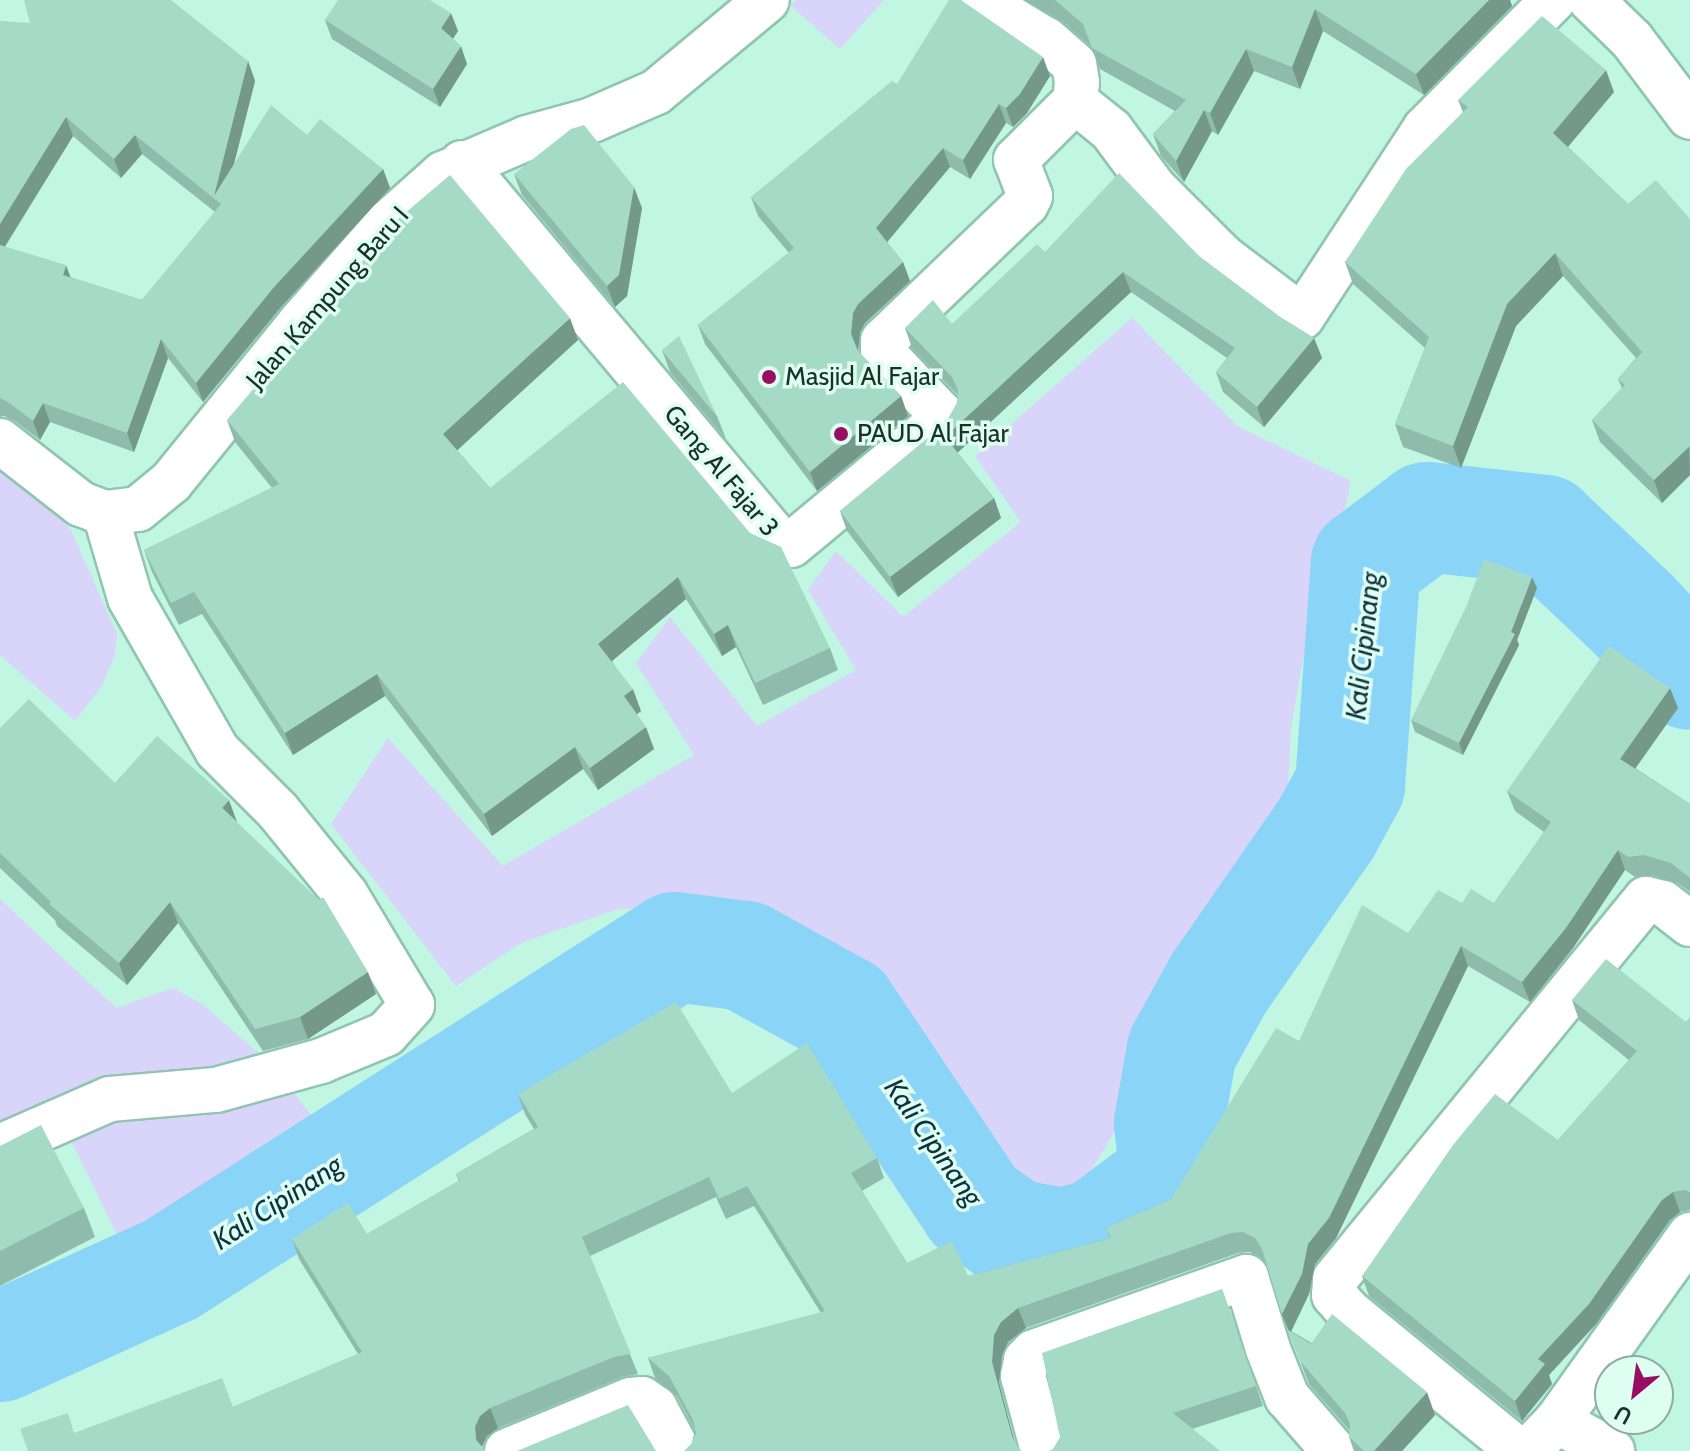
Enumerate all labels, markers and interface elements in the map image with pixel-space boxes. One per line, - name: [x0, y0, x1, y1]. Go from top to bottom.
- street label: Jalan Kampung Baru I: [240, 200, 416, 396]
- place label: Masjid Al Fajar: [785, 361, 939, 393]
- marker: Masjid Al Fajar: [760, 368, 778, 386]
- street label: Gang Al Fajar 3: [657, 399, 785, 543]
- place label: PAUD Al Fajar: [857, 418, 1009, 450]
- marker: PAUD Al Fajar: [832, 425, 850, 443]
- water label: Kali Cipinang: [1339, 571, 1387, 721]
- water label: Kali Cipinang: [878, 1072, 990, 1212]
- water label: Kali Cipinang: [206, 1148, 348, 1256]
- north arrow: [1594, 1355, 1674, 1435]
- text: U: [1610, 1399, 1637, 1430]

